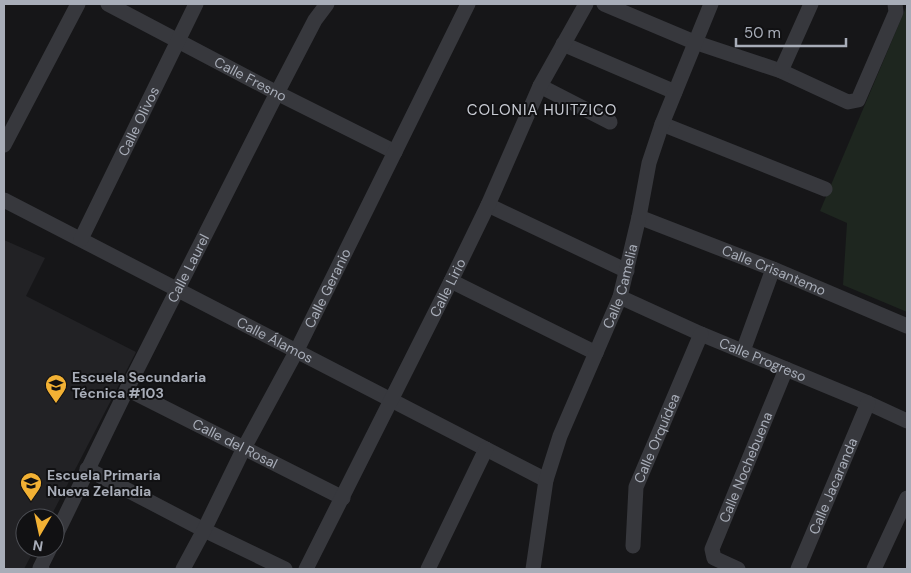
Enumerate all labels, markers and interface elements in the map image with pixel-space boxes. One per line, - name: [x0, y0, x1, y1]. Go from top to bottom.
- scale bar: [736, 15, 846, 47]
- text: 50 m: [744, 23, 781, 43]
- street label: Calle Fresno: [211, 53, 290, 105]
- street label: Calle Olivos: [114, 84, 163, 159]
- district label: COLONIA HUITZICO: [467, 100, 617, 120]
- street label: Calle Laurel: [163, 231, 213, 306]
- street label: Calle Crisantemo: [719, 241, 829, 299]
- street label: Calle Camelia: [598, 242, 641, 331]
- street label: Calle Geranio: [300, 245, 355, 331]
- street label: Calle Lirio: [425, 255, 470, 320]
- street label: Calle Álamos: [234, 313, 316, 367]
- street label: Calle Progreso: [717, 334, 809, 386]
- place label: Escuela Secundaria Técnica #103: [72, 368, 206, 402]
- school or university icon: Escuela Secundaria Técnica #103: [44, 373, 68, 404]
- street label: Calle Orquídea: [630, 391, 684, 486]
- street label: Calle Nochebuena: [715, 409, 776, 525]
- street label: Calle del Rosal: [189, 414, 281, 473]
- street label: Calle Jacaranda: [805, 435, 861, 537]
- place label: Escuela Primaria Nueva Zelandia: [47, 466, 161, 500]
- school or university icon: Escuela Primaria Nueva Zelandia: [19, 471, 43, 502]
- north arrow: [15, 508, 65, 558]
- text: N: [32, 536, 44, 556]

